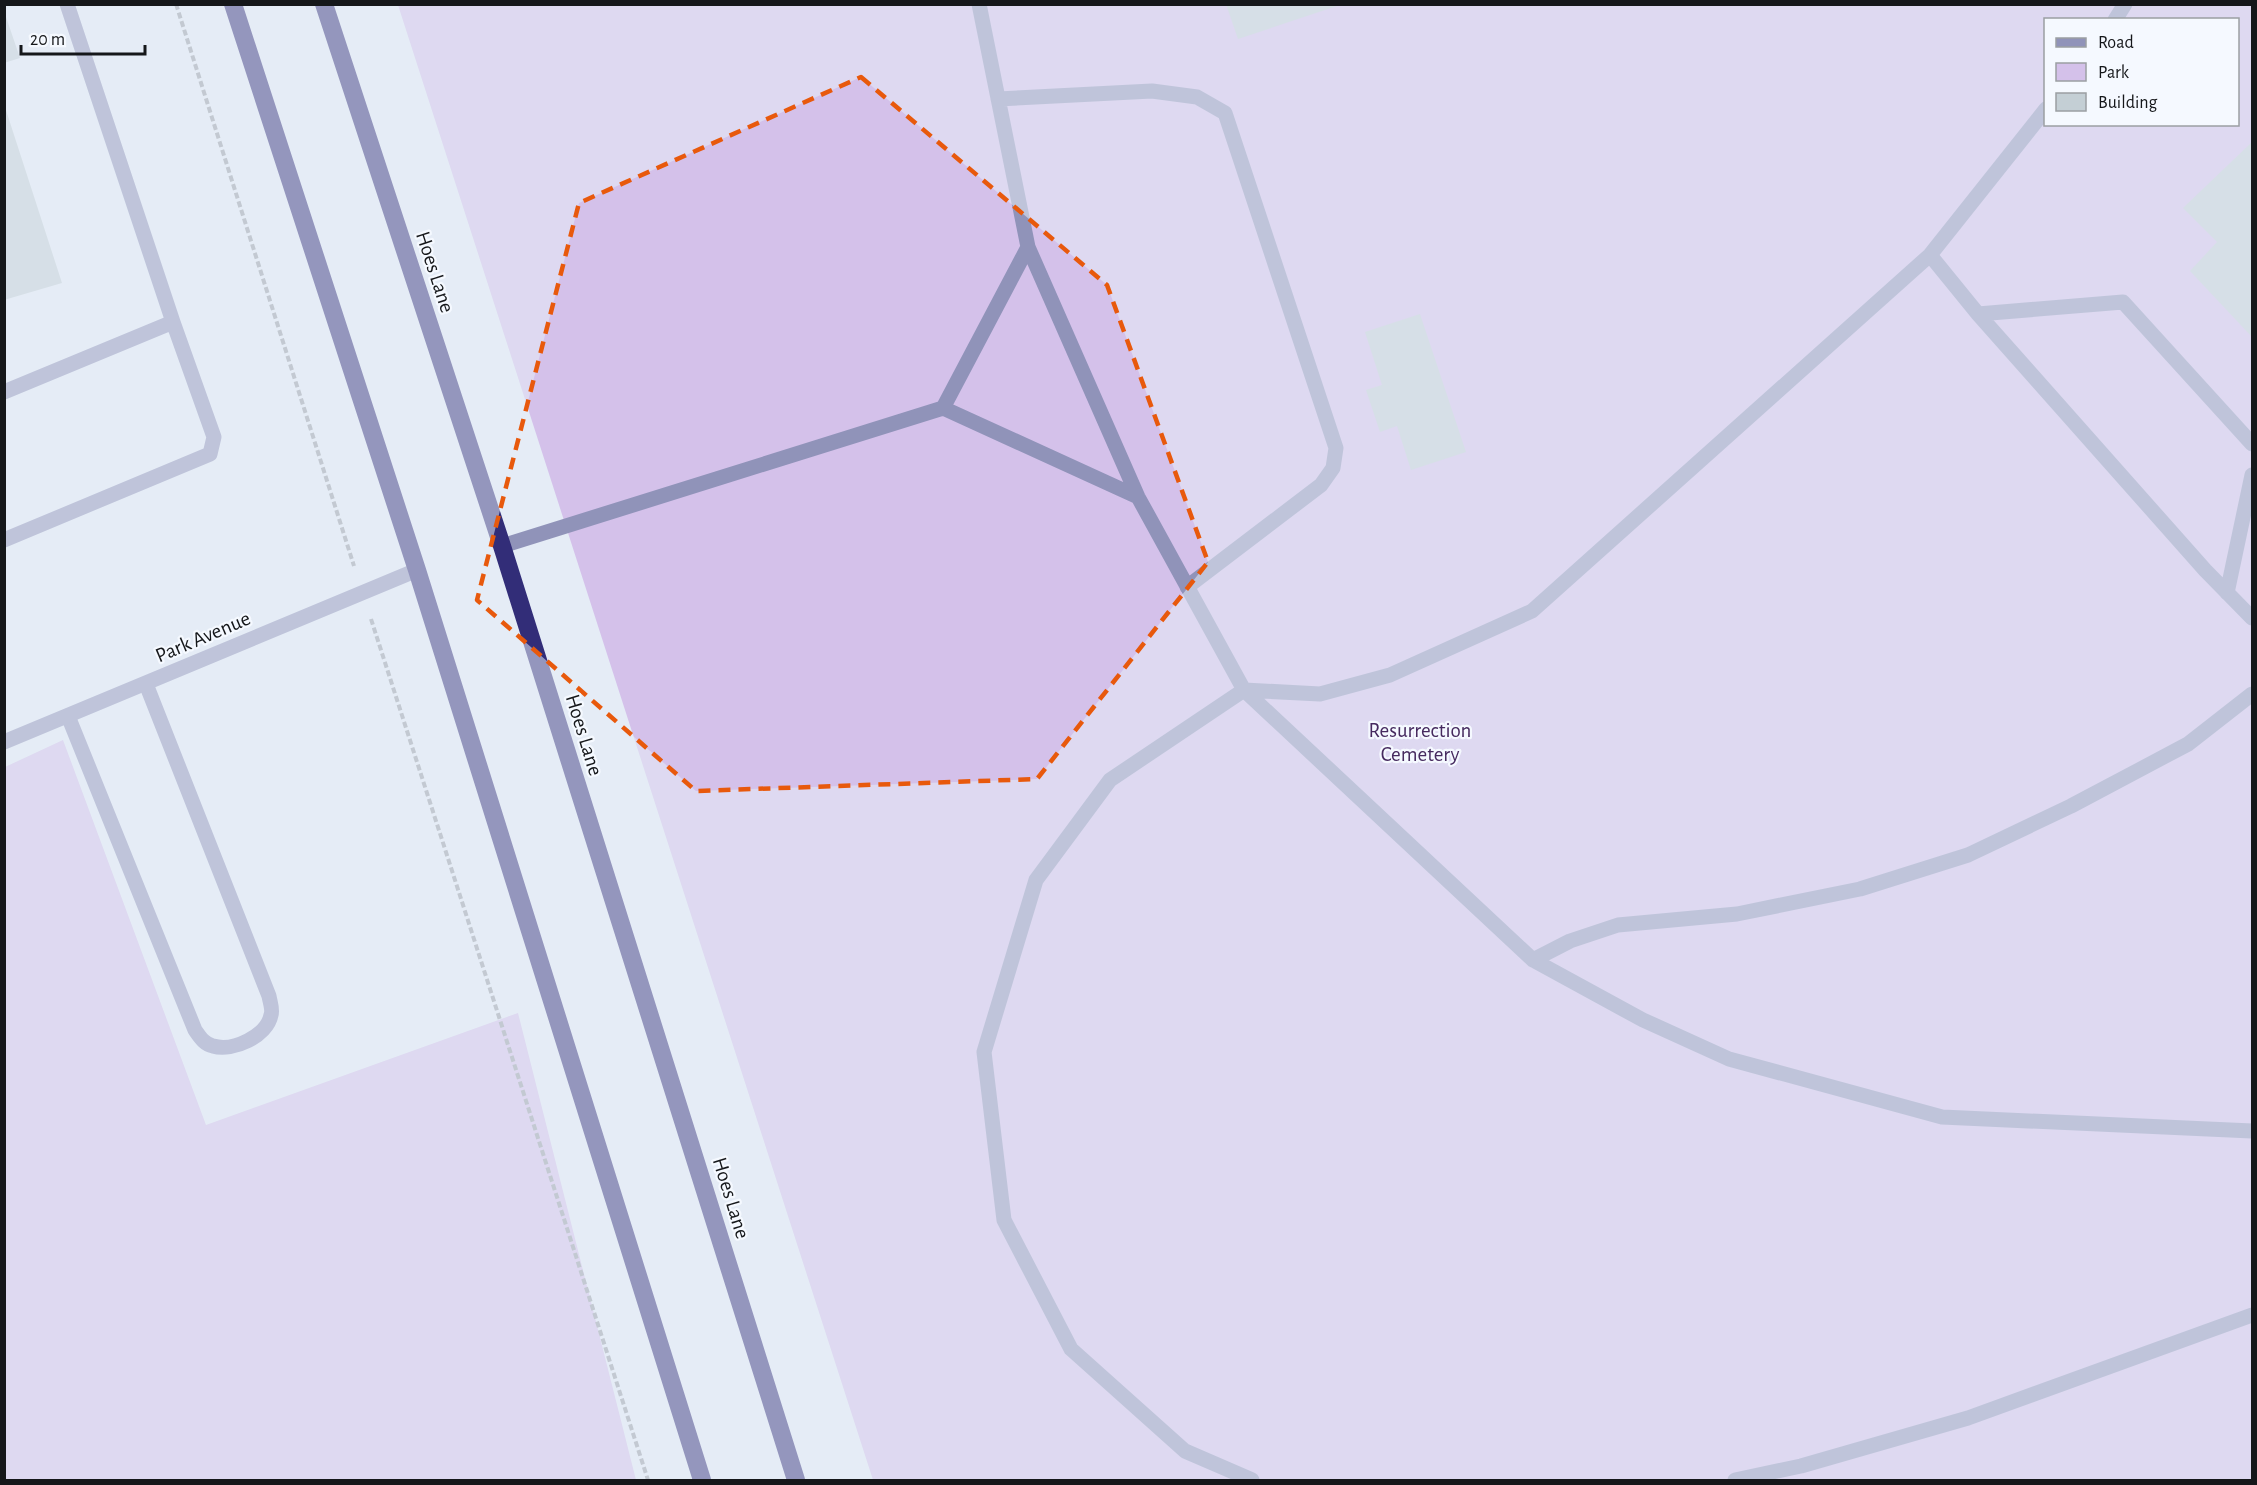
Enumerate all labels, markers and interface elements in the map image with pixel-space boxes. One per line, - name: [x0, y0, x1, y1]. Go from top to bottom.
- scale bar: [21, 18, 146, 56]
- legend: [2044, 18, 2239, 126]
- text: 20 m: [30, 31, 65, 49]
- text: Road: [2098, 34, 2134, 52]
- text: Park: [2098, 64, 2130, 82]
- text: Building: [2098, 94, 2158, 112]
- street label: Hoes Lane: [412, 229, 458, 315]
- street label: Park Avenue: [152, 608, 254, 666]
- street label: Hoes Lane: [562, 692, 606, 778]
- park label: Resurrection Cemetery: [1369, 720, 1471, 765]
- street label: Hoes Lane: [709, 1155, 753, 1241]

